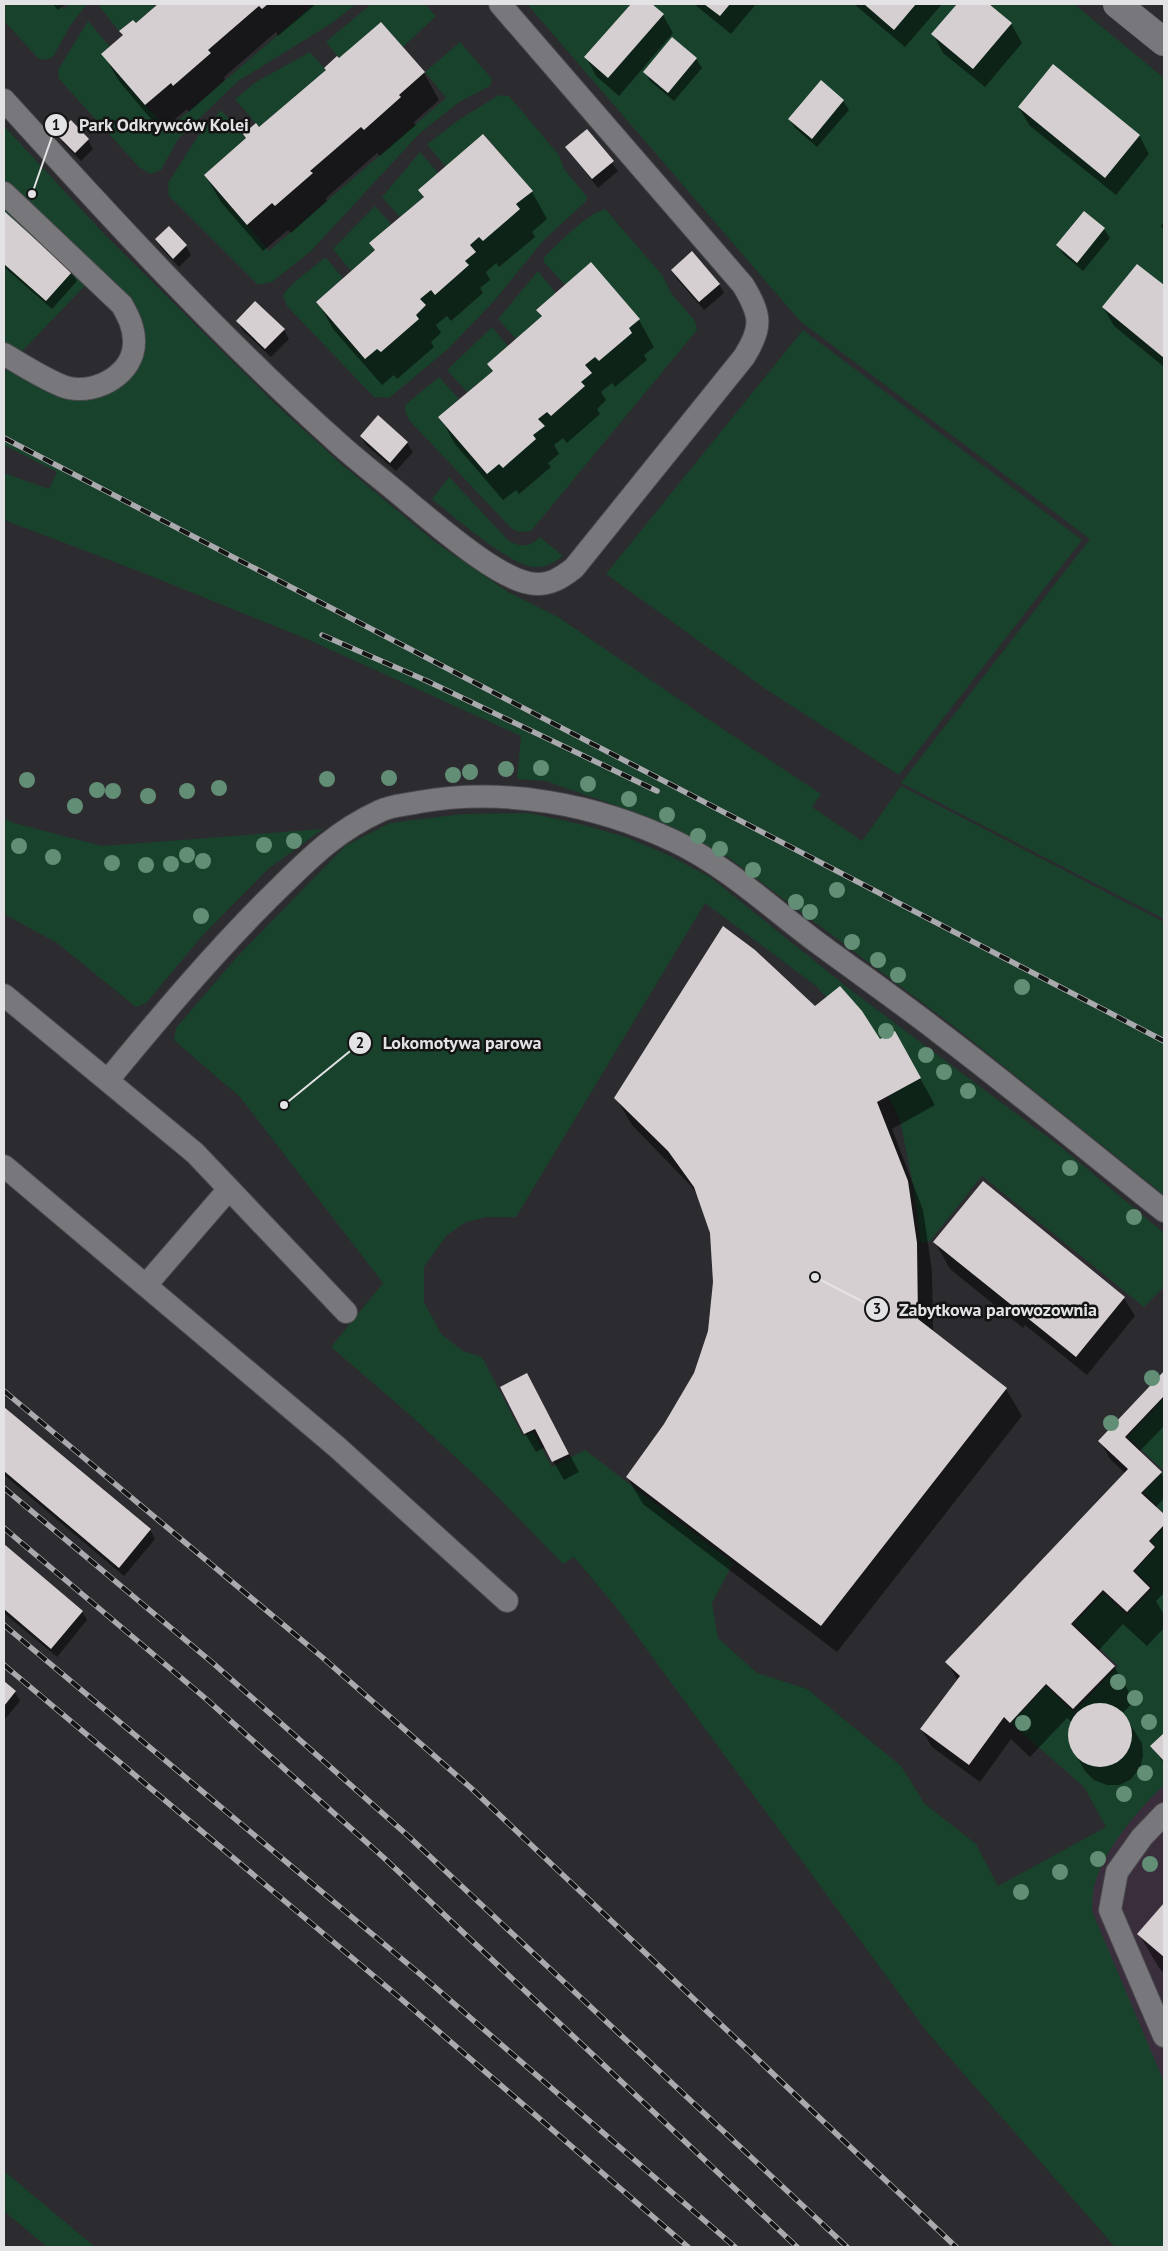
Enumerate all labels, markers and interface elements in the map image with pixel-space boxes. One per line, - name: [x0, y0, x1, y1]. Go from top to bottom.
- callout: Park Odkrywców Kolei: [44, 108, 260, 141]
- text: Park Odkrywców Kolei: [79, 113, 249, 136]
- text: 1: [52, 115, 60, 134]
- callout: Lokomotywa parowa: [347, 1027, 551, 1060]
- text: Lokomotywa parowa: [383, 1031, 541, 1054]
- text: 2: [356, 1033, 364, 1052]
- callout: Zabytkowa parowozownia: [864, 1293, 1107, 1326]
- text: Zabytkowa parowozownia: [899, 1298, 1097, 1321]
- text: 3: [873, 1299, 881, 1318]

